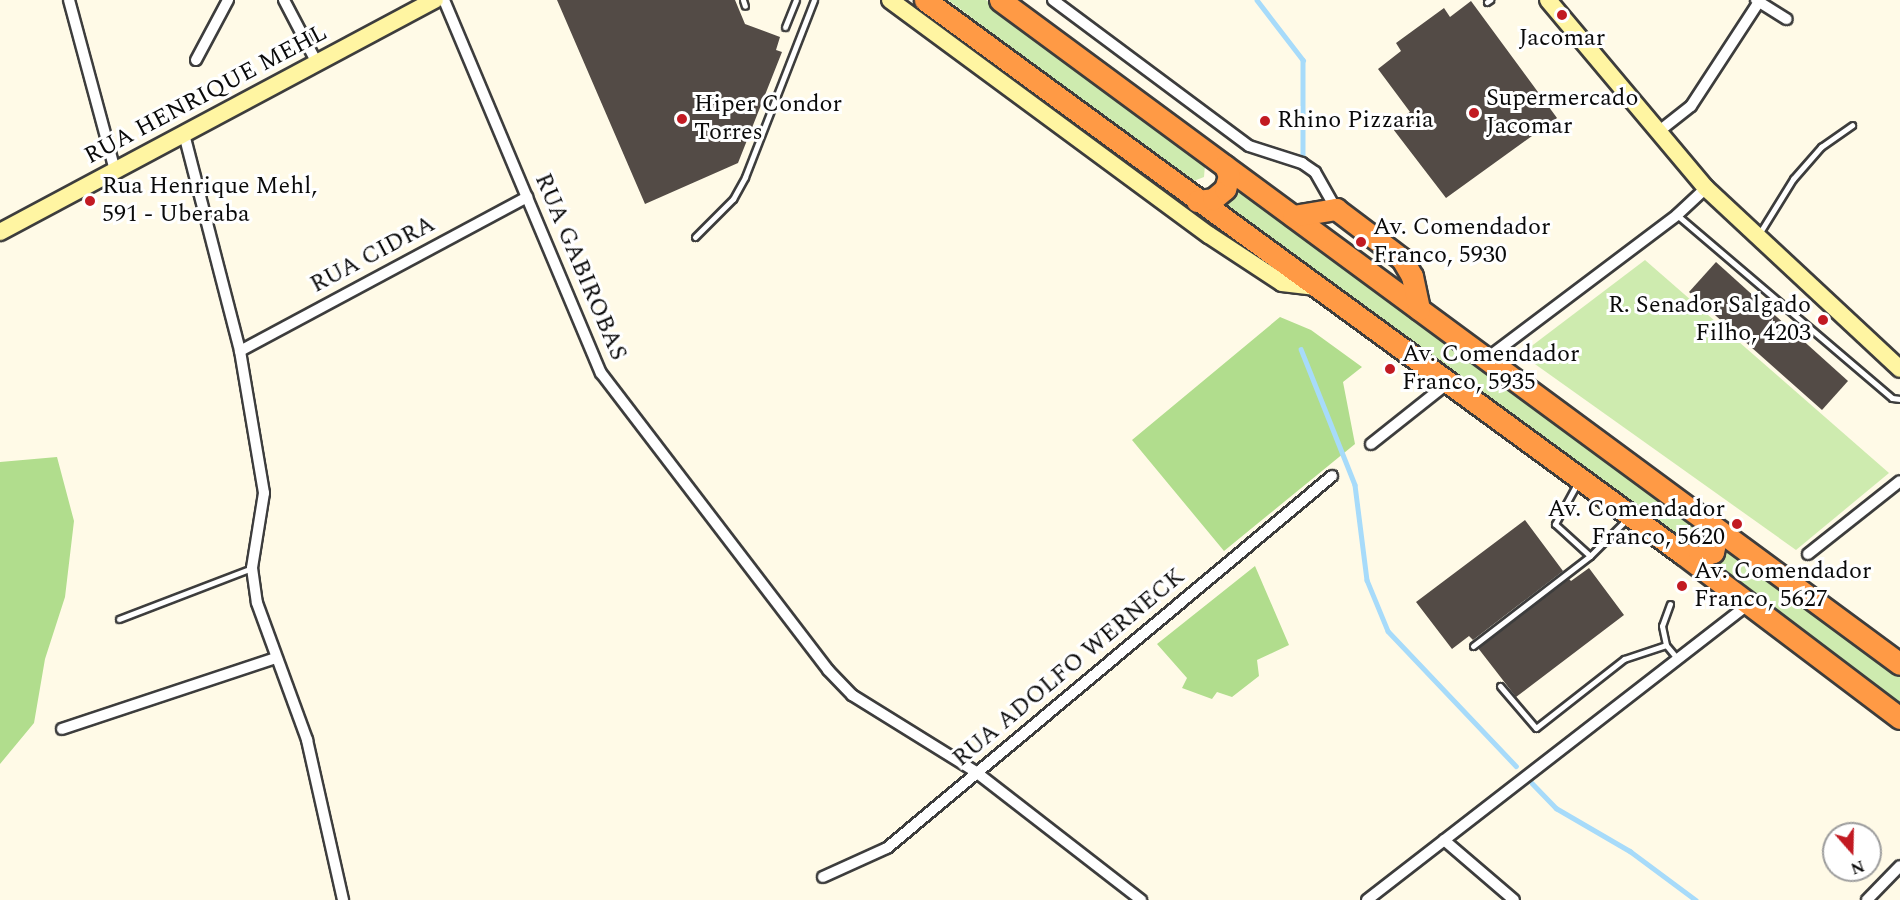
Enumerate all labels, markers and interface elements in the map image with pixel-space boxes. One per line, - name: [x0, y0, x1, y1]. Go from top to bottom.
- marker: Jacomar: [1555, 8, 1569, 22]
- street label: RUA HENRIQUE MEHL: [80, 19, 332, 171]
- place label: Jacomar: [1519, 25, 1605, 53]
- place label: Supermercado Jacomar: [1486, 85, 1638, 141]
- place label: Hiper Condor Torres: [694, 91, 842, 147]
- marker: Supermercado Jacomar: [1467, 106, 1481, 120]
- place label: Rhino Pizzaria: [1277, 107, 1434, 135]
- marker: Hiper Condor Torres: [675, 112, 689, 126]
- marker: Rhino Pizzaria: [1258, 114, 1272, 128]
- street label: RUA GABIROBAS: [528, 169, 632, 365]
- place label: Rua Henrique Mehl, 591 - Uberaba: [102, 173, 317, 229]
- marker: Rua Henrique Mehl, 591 - Uberaba: [83, 194, 97, 208]
- street label: RUA CIDRA: [306, 210, 440, 300]
- place label: Av. Comendador Franco, 5930: [1373, 214, 1551, 270]
- marker: Av. Comendador Franco, 5930: [1354, 235, 1368, 249]
- place label: R. Senador Salgado Filho, 4203: [1608, 292, 1811, 348]
- marker: R. Senador Salgado Filho, 4203: [1816, 313, 1830, 327]
- place label: Av. Comendador Franco, 5935: [1402, 341, 1580, 397]
- marker: Av. Comendador Franco, 5935: [1383, 362, 1397, 376]
- place label: Av. Comendador Franco, 5620: [1547, 496, 1725, 552]
- marker: Av. Comendador Franco, 5620: [1730, 517, 1744, 531]
- place label: Av. Comendador Franco, 5627: [1694, 558, 1872, 614]
- street label: RUA ADOLFO WERNECK: [947, 563, 1191, 773]
- marker: Av. Comendador Franco, 5627: [1675, 579, 1689, 593]
- north arrow: [1822, 822, 1882, 882]
- text: N: [1847, 854, 1868, 881]

